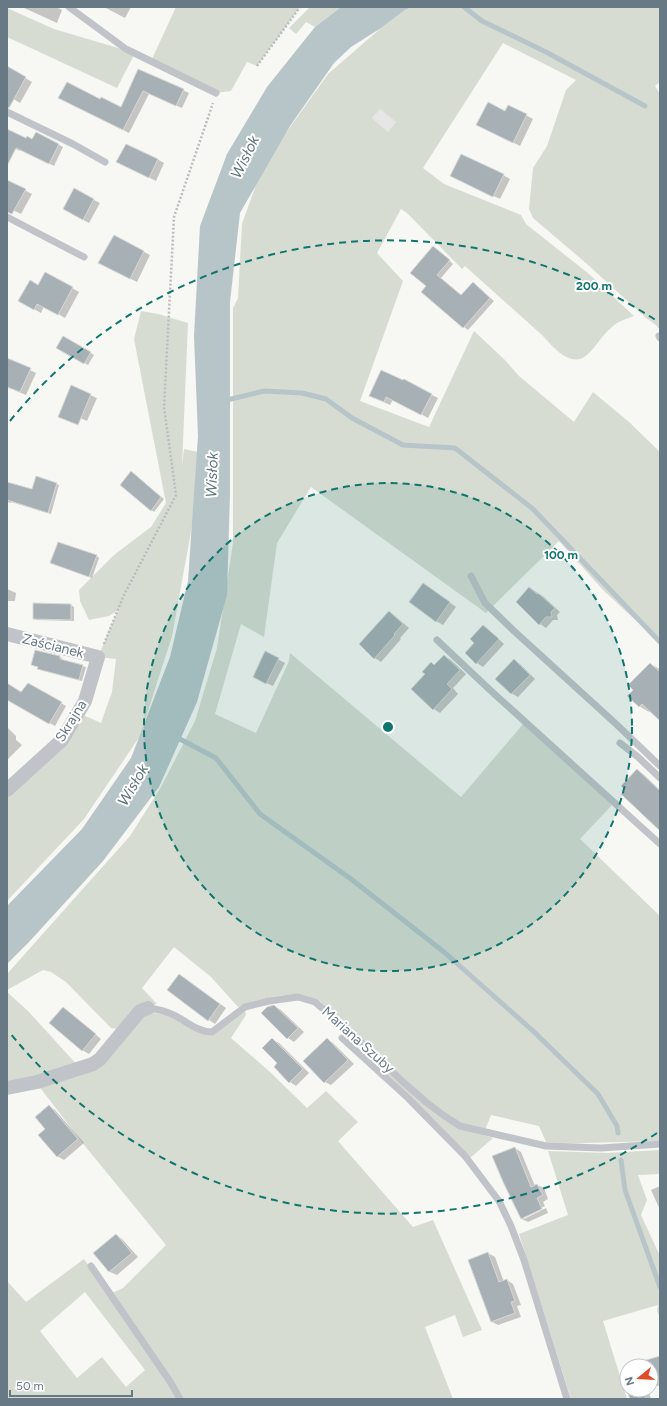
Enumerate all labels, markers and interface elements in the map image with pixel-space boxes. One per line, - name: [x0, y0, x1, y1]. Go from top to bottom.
- water label: Wisłok: [227, 132, 263, 181]
- text: 200 m: [576, 279, 612, 293]
- water label: Wisłok: [202, 451, 222, 498]
- text: 100 m: [544, 548, 578, 562]
- street label: Zaścianek: [20, 630, 86, 662]
- street label: Skrajna: [52, 697, 90, 745]
- centre of rings: [381, 720, 395, 734]
- water label: Wisłok: [114, 760, 152, 809]
- street label: Mariana Szuby: [318, 1003, 398, 1077]
- north arrow: [619, 1358, 659, 1398]
- scale bar: [10, 1372, 132, 1398]
- text: N: [622, 1375, 637, 1387]
- text: 50 m: [16, 1379, 44, 1393]

